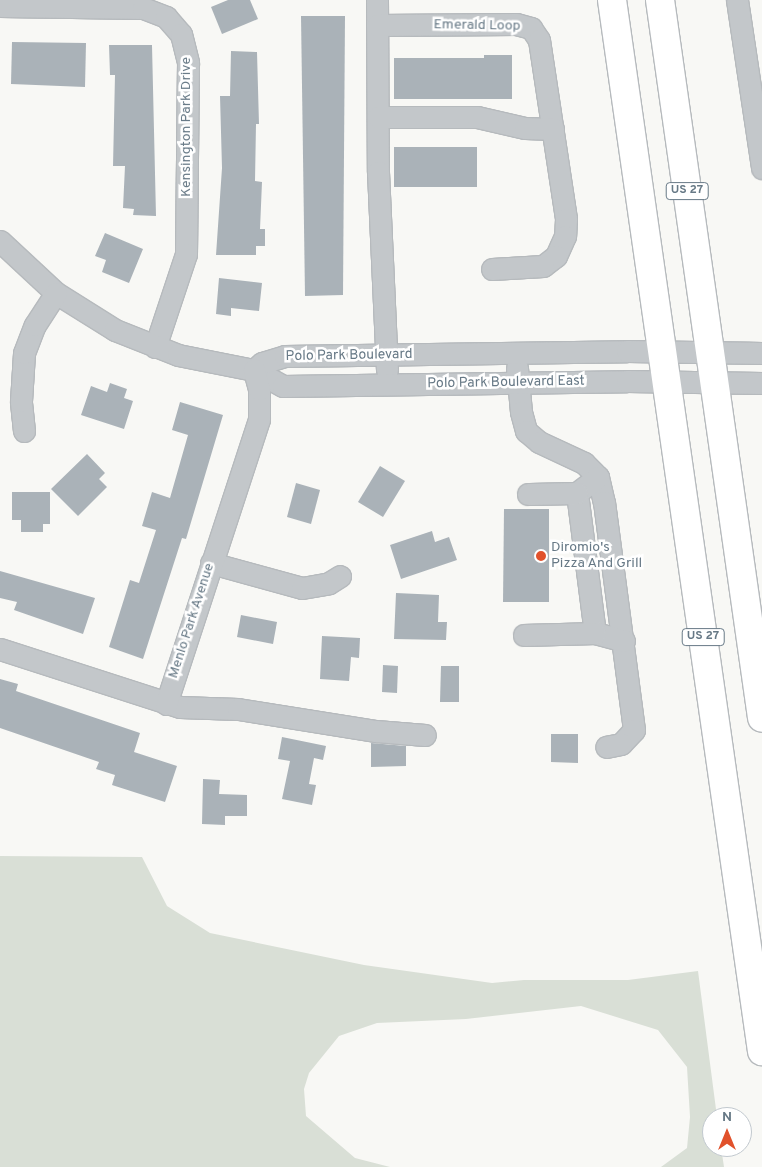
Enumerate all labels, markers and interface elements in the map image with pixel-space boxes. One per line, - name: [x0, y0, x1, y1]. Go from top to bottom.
- street label: Emerald Loop: [433, 17, 521, 35]
- street label: Kensington Park Drive: [179, 57, 195, 197]
- road number: US 27: [664, 182, 710, 200]
- street label: Polo Park Boulevard: [285, 346, 413, 366]
- street label: Polo Park Boulevard East: [427, 373, 585, 393]
- place label: Diromio's Pizza And Grill: [551, 540, 643, 572]
- marker: Diromio's Pizza And Grill: [535, 550, 547, 562]
- street label: Menlo Park Avenue: [165, 561, 219, 681]
- road number: US 27: [680, 628, 726, 646]
- north arrow: [702, 1107, 752, 1157]
- text: N: [722, 1109, 732, 1126]

